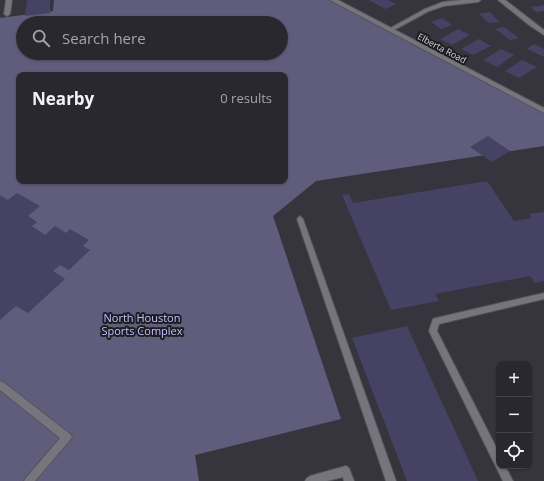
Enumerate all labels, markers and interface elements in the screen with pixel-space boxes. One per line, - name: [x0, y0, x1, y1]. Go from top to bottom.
- search box: [16, 16, 288, 60]
- icon: search: [30, 27, 52, 49]
- text: Search here: [62, 28, 146, 48]
- street label: Elberta Road: [415, 30, 469, 66]
- text: Nearby: [32, 87, 94, 110]
- text: 0 results: [220, 89, 272, 107]
- park label: North Houston Sports Complex: [101, 310, 183, 338]
- map controls: [496, 361, 532, 469]
- button: +: [496, 361, 532, 397]
- button: −: [496, 397, 532, 433]
- button: locate: [496, 433, 532, 469]

